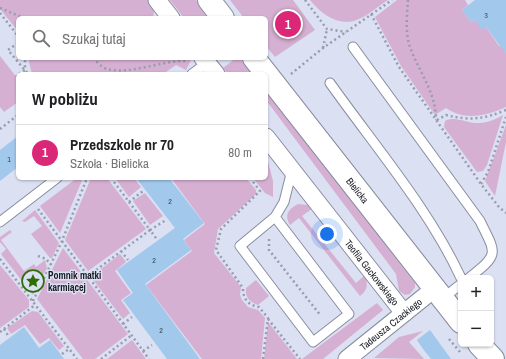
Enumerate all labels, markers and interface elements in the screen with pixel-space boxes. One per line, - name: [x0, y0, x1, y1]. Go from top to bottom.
- pin: 1: [275, 9, 301, 39]
- house number: 3: [484, 10, 488, 20]
- search box: [16, 16, 268, 60]
- icon: search: [30, 27, 52, 49]
- text: Szukaj tutaj: [62, 28, 126, 49]
- text: W pobliżu: [32, 87, 98, 110]
- text: Przedszkole nr 70: [70, 134, 174, 155]
- text: 1: [42, 144, 48, 161]
- text: 80 m: [228, 144, 252, 161]
- house number: 1: [7, 154, 11, 164]
- text: Szkoła · Bielicka: [70, 155, 149, 172]
- street label: Bielicka: [344, 175, 372, 206]
- house number: 2: [168, 196, 172, 206]
- your location: [317, 224, 337, 244]
- street label: Teofila Gackowskiego: [342, 237, 402, 308]
- house number: 2: [152, 255, 156, 265]
- place icon: Pomnik matki karmiącej: [20, 268, 46, 294]
- place label: Pomnik matki karmiącej: [48, 269, 101, 294]
- map controls: [458, 275, 494, 347]
- button: +: [458, 275, 494, 311]
- street label: Tadeusza Czackiego: [357, 295, 425, 353]
- button: −: [458, 311, 494, 347]
- house number: 2: [159, 325, 163, 335]

